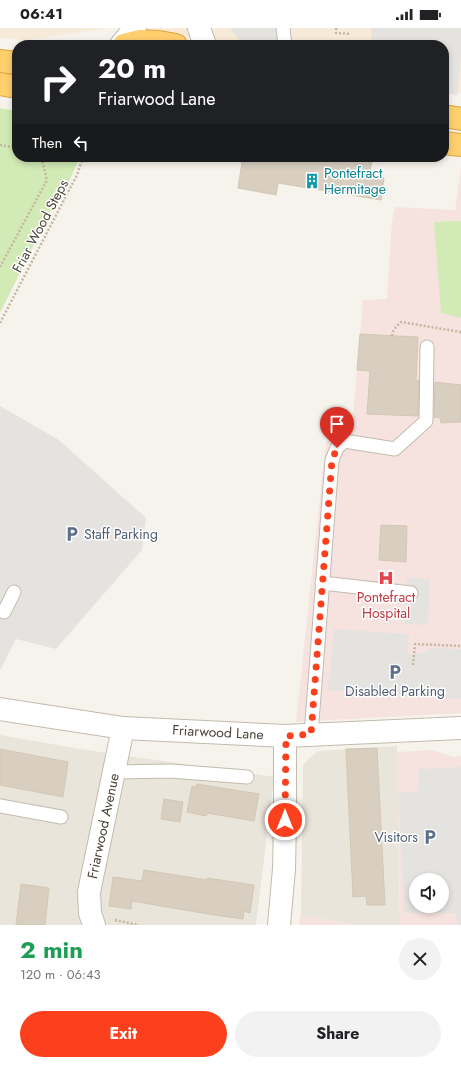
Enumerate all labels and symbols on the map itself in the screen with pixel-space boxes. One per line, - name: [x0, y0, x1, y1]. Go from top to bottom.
- place label: Pontefract Hermitage: [324, 163, 386, 199]
- building icon: Pontefract Hermitage: [303, 172, 321, 190]
- street label: Friar Wood Steps: [7, 176, 73, 276]
- pin: [320, 407, 354, 448]
- place label: Staff Parking: [84, 524, 158, 544]
- parking icon: Staff Parking: [63, 525, 81, 543]
- hospital icon: Pontefract Hospital: [377, 569, 395, 587]
- place label: Pontefract Hospital: [357, 587, 416, 623]
- parking icon: Disabled Parking: [386, 663, 404, 681]
- place label: Disabled Parking: [345, 681, 445, 701]
- street label: Friarwood Lane: [172, 720, 264, 744]
- street label: Friarwood Avenue: [82, 771, 124, 881]
- position arrow: [264, 799, 306, 841]
- place label: Visitors: [374, 827, 418, 847]
- parking icon: Visitors: [421, 828, 439, 846]

